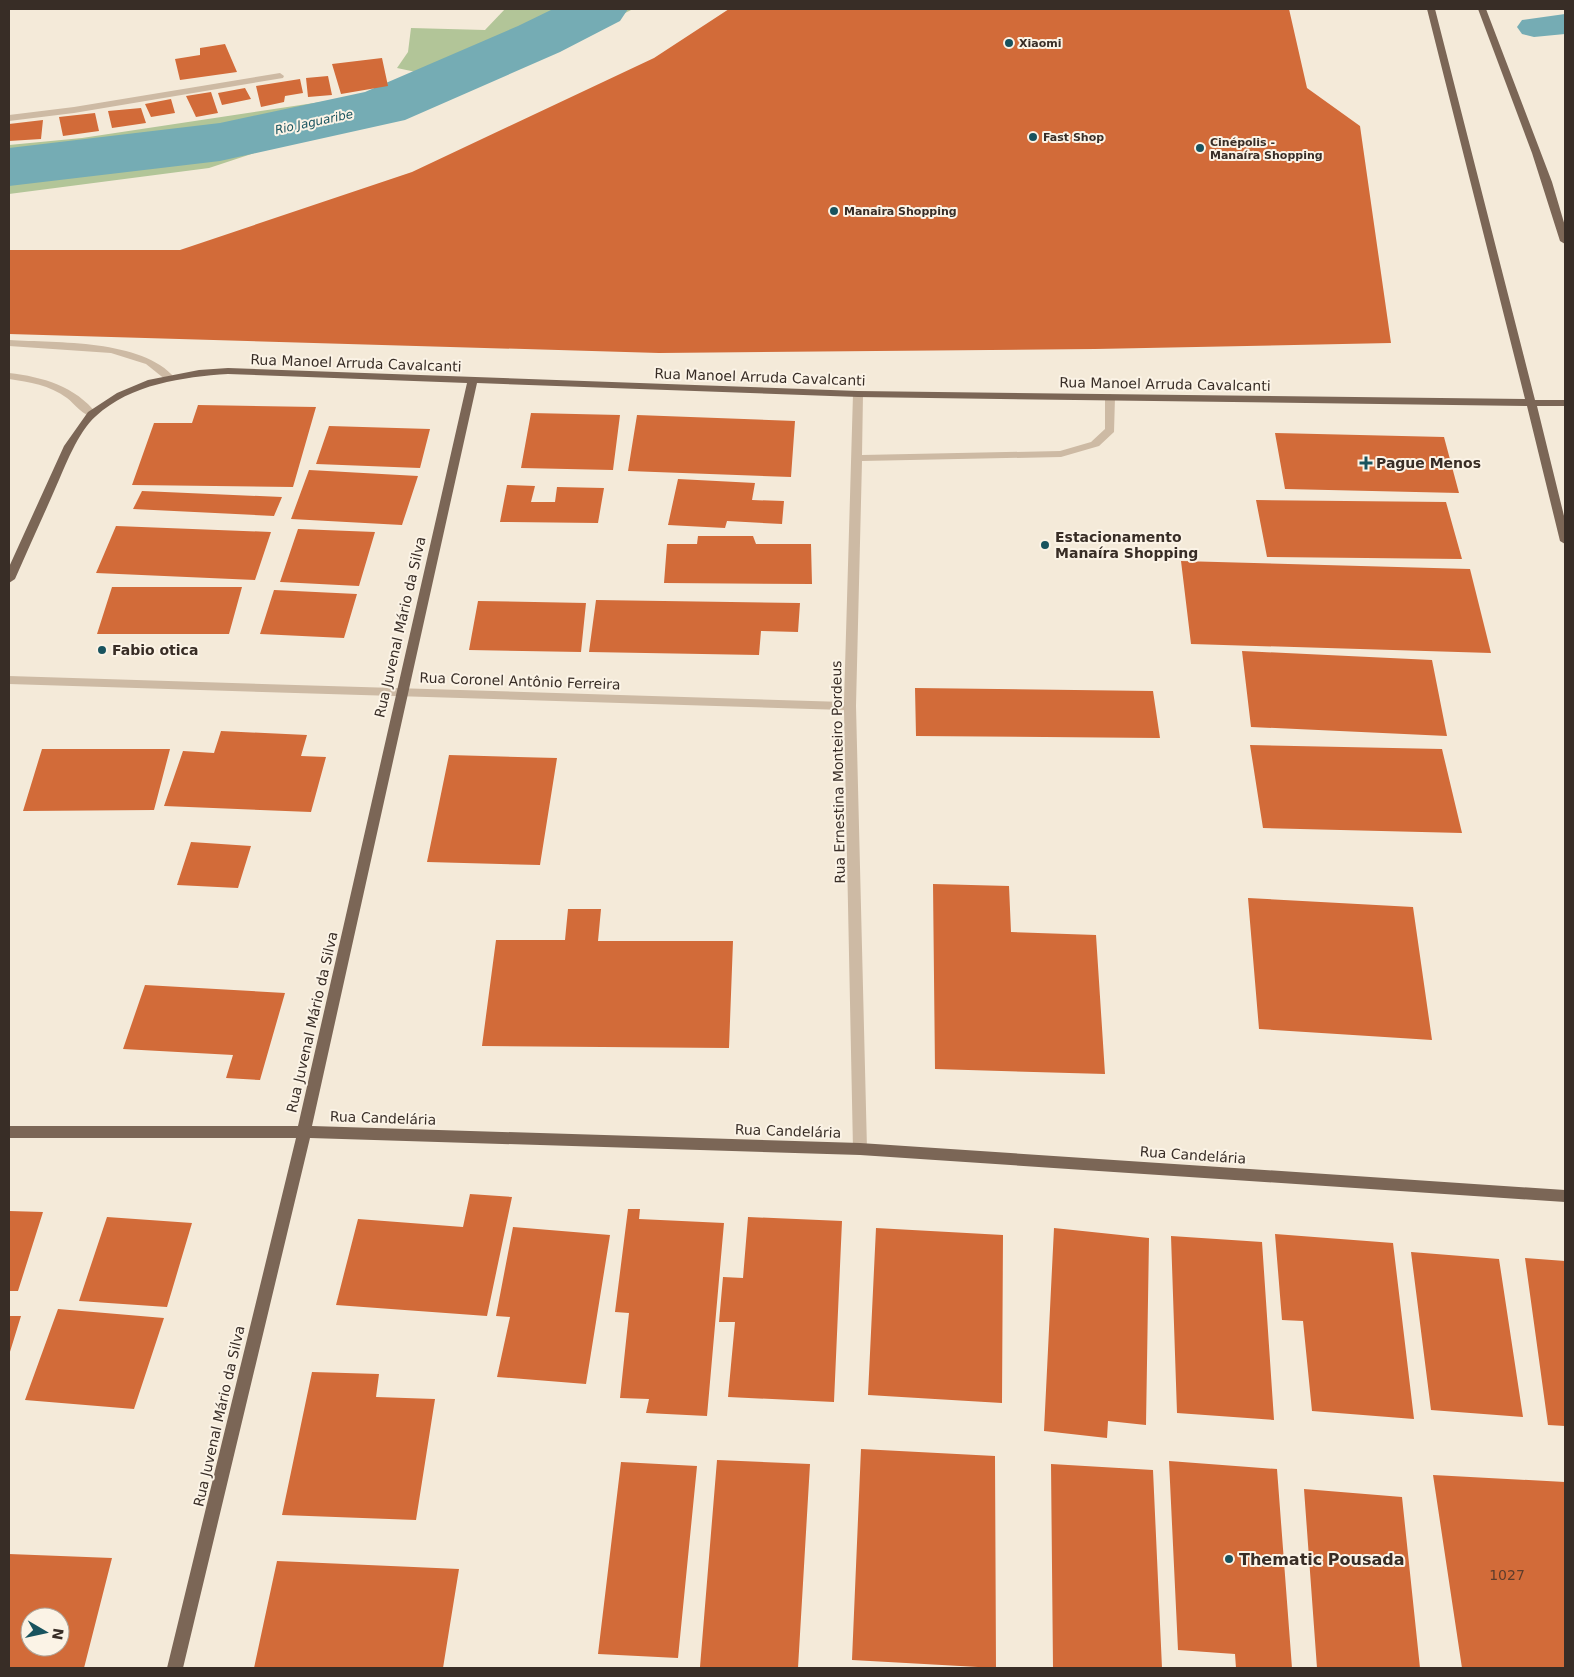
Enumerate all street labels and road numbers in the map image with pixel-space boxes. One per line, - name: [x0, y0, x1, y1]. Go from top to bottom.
- street label: Rua Manoel Arruda Cavalcanti: [250, 351, 462, 375]
- street label: Rua Manoel Arruda Cavalcanti: [654, 365, 866, 389]
- street label: Rua Manoel Arruda Cavalcanti: [1059, 374, 1271, 394]
- street label: Rua Juvenal Mário da Silva: [371, 535, 429, 719]
- street label: Rua Ernestina Monteiro Pordeus: [828, 660, 848, 884]
- street label: Rua Coronel Antônio Ferreira: [419, 669, 621, 693]
- street label: Rua Juvenal Mário da Silva: [283, 930, 341, 1114]
- street label: Rua Candelária: [330, 1108, 436, 1128]
- street label: Rua Candelária: [735, 1121, 841, 1141]
- street label: Rua Candelária: [1139, 1143, 1247, 1167]
- street label: Rua Juvenal Mário da Silva: [190, 1324, 248, 1508]

